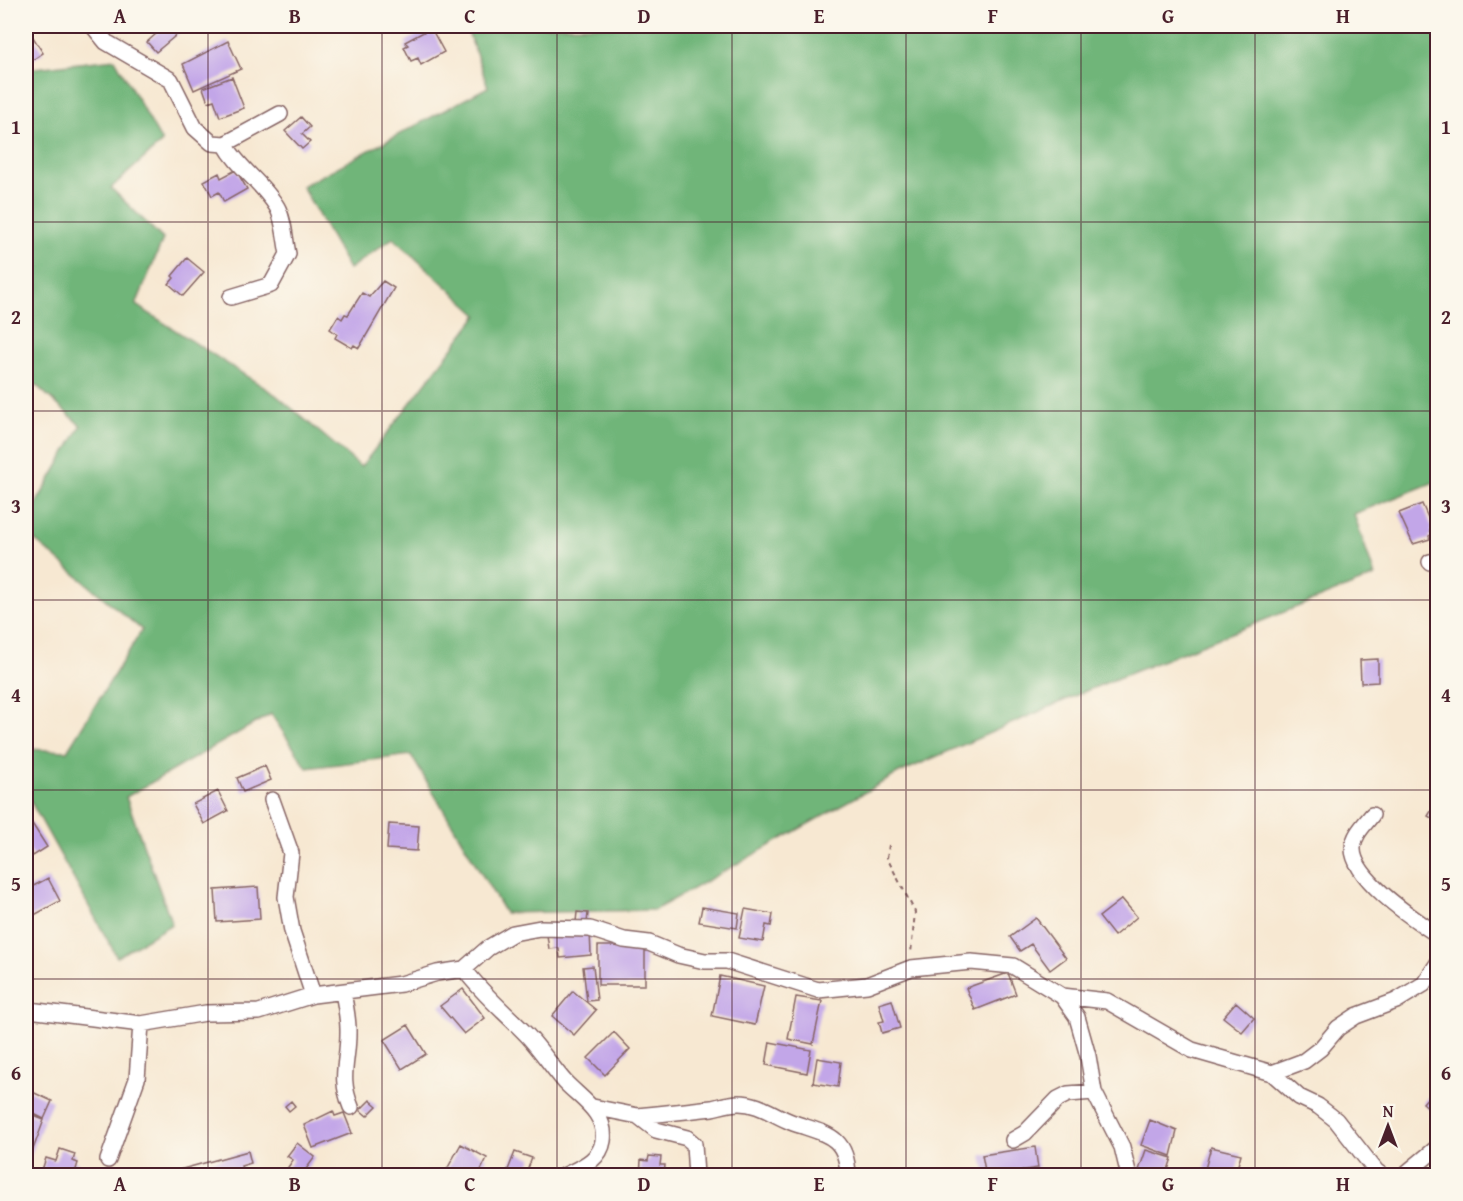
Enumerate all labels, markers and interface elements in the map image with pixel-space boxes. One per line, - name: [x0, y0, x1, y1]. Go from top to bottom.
- text: A: [114, 1, 127, 30]
- text: B: [289, 1, 301, 30]
- text: C: [464, 1, 476, 30]
- text: D: [637, 1, 651, 30]
- text: E: [814, 1, 825, 30]
- text: F: [988, 1, 998, 30]
- text: G: [1162, 1, 1174, 30]
- text: H: [1336, 1, 1350, 30]
- text: 1: [11, 112, 21, 141]
- text: 1: [1441, 112, 1451, 141]
- text: 2: [11, 302, 21, 331]
- text: 2: [1441, 302, 1451, 331]
- text: 3: [11, 491, 21, 520]
- text: 3: [1441, 491, 1451, 520]
- text: 4: [11, 680, 21, 709]
- text: 4: [1441, 680, 1451, 709]
- text: 5: [11, 869, 21, 898]
- text: 5: [1441, 869, 1451, 898]
- text: 6: [11, 1058, 21, 1087]
- text: 6: [1441, 1058, 1451, 1087]
- north arrow: [1358, 1096, 1418, 1156]
- text: N: [1383, 1099, 1394, 1123]
- text: A: [114, 1169, 127, 1198]
- text: B: [289, 1169, 301, 1198]
- text: C: [464, 1169, 476, 1198]
- text: D: [637, 1169, 651, 1198]
- text: E: [814, 1169, 825, 1198]
- text: F: [988, 1169, 998, 1198]
- text: G: [1162, 1169, 1174, 1198]
- text: H: [1336, 1169, 1350, 1198]

